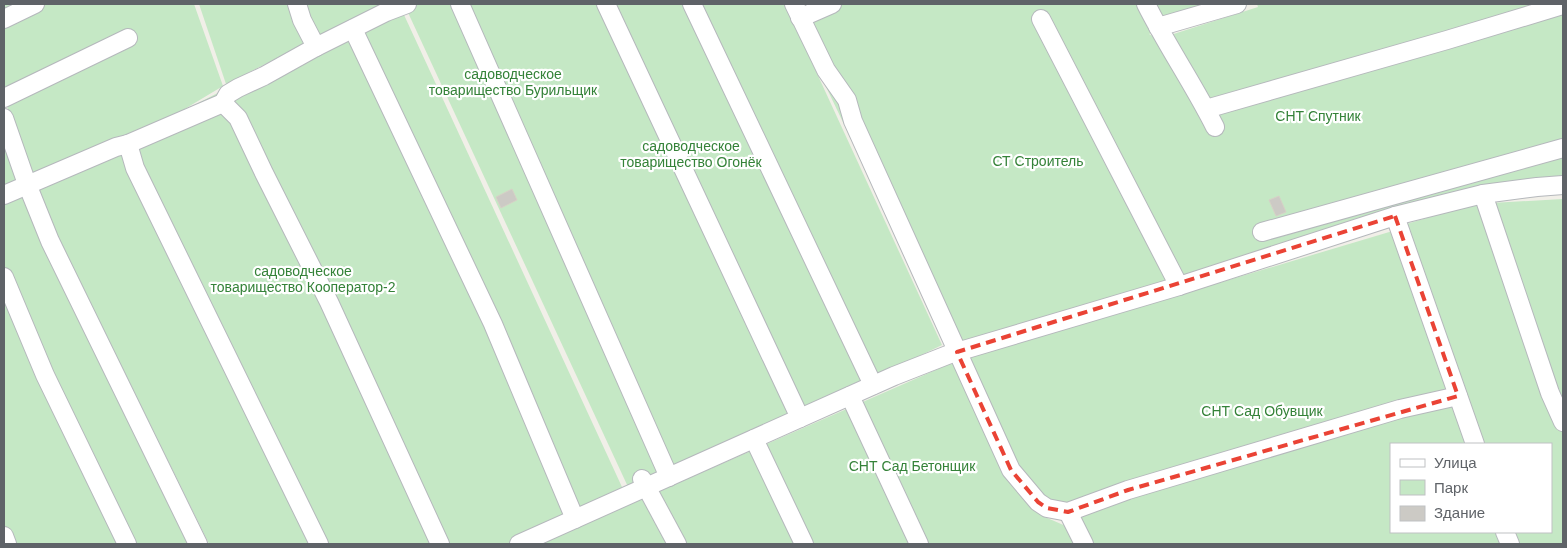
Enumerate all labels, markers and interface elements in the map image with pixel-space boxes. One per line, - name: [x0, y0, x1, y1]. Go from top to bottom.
- park label: садоводческое товарищество Бурильщик: [429, 66, 598, 98]
- park label: СНТ Спутник: [1275, 108, 1362, 124]
- park label: садоводческое товарищество Огонёк: [620, 138, 763, 170]
- park label: СТ Строитель: [992, 153, 1084, 169]
- park label: садоводческое товарищество Кооператор-2: [211, 263, 396, 295]
- park label: СНТ Сад Обувщик: [1201, 403, 1324, 419]
- legend: [1390, 443, 1552, 533]
- text: Улица: [1434, 454, 1477, 471]
- park label: СНТ Сад Бетонщик: [849, 458, 976, 474]
- text: Парк: [1434, 479, 1468, 496]
- text: Здание: [1434, 504, 1485, 521]

